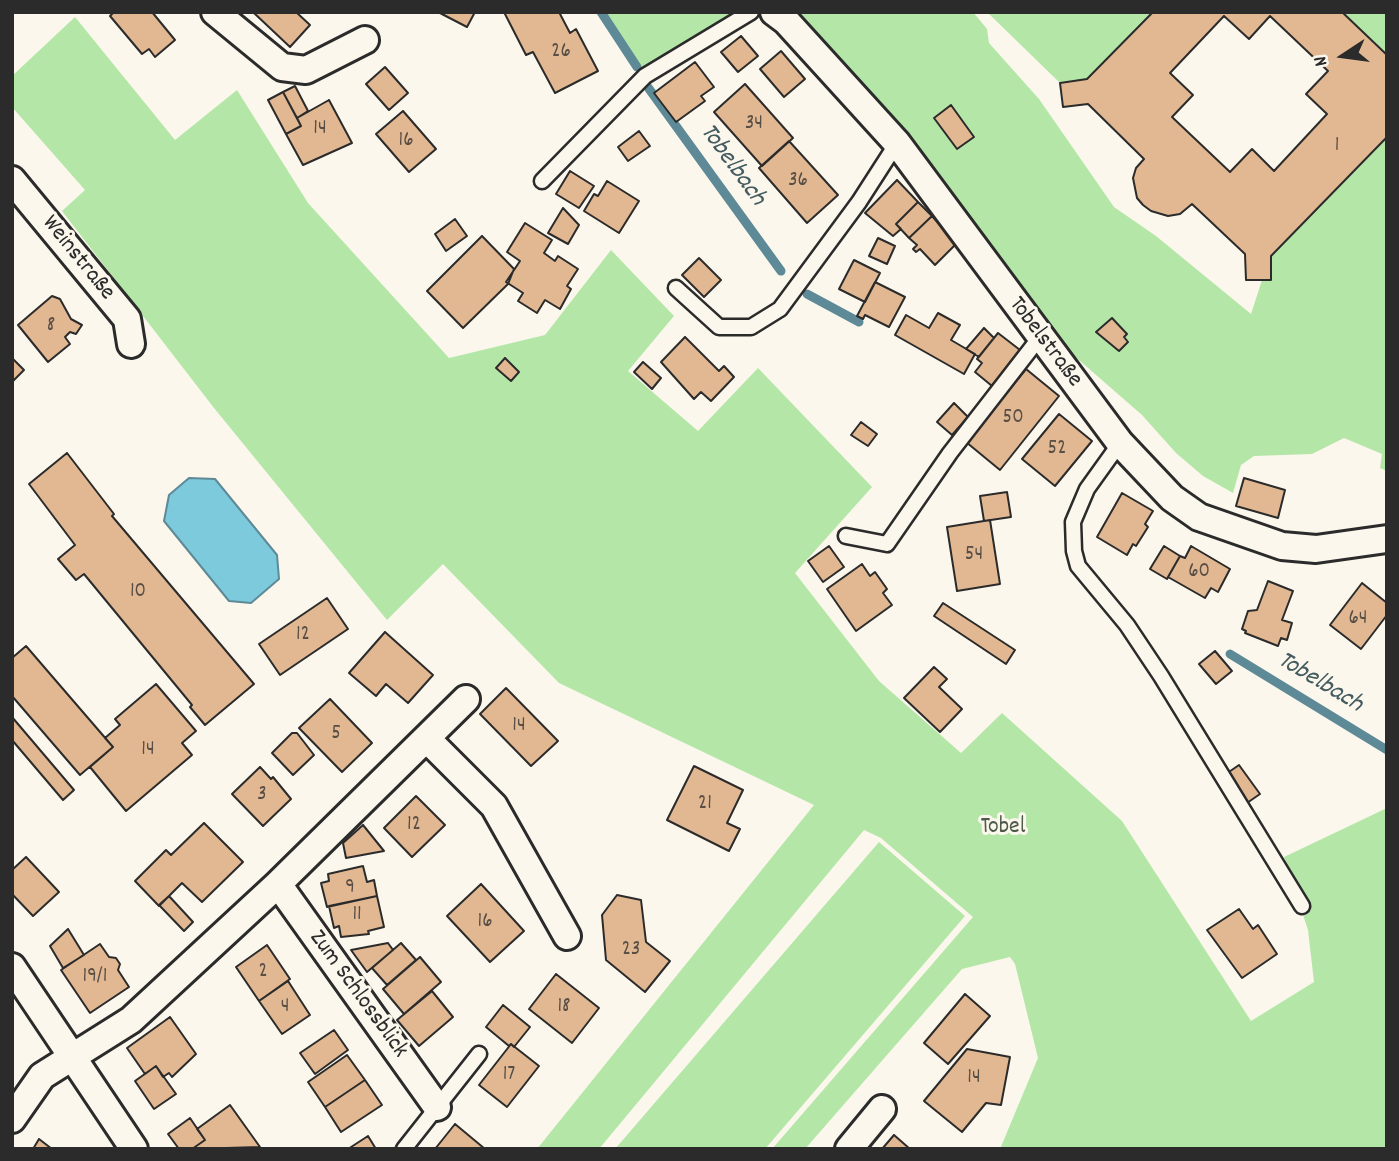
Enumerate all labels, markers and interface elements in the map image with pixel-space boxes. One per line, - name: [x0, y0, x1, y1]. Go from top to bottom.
- north arrow: [1308, 21, 1378, 91]
- house number: 26: [551, 40, 571, 66]
- text: N: [1308, 53, 1336, 68]
- house number: 34: [745, 112, 763, 138]
- house number: 14: [313, 117, 327, 143]
- water label: Tobelbach: [691, 119, 771, 213]
- house number: 16: [399, 129, 413, 155]
- house number: 1: [1335, 134, 1339, 160]
- house number: 36: [788, 169, 808, 195]
- street label: Weinstraße: [34, 211, 120, 307]
- street label: Tobelstraße: [1001, 292, 1087, 394]
- house number: 8: [47, 314, 55, 340]
- house number: 50: [1002, 406, 1024, 432]
- house number: 52: [1048, 437, 1066, 463]
- house number: 54: [965, 543, 983, 569]
- house number: 60: [1188, 560, 1210, 586]
- house number: 10: [130, 580, 146, 606]
- house number: 64: [1348, 607, 1368, 633]
- house number: 12: [296, 623, 310, 649]
- water label: Tobelbach: [1271, 646, 1367, 722]
- house number: 14: [512, 714, 526, 740]
- house number: 5: [331, 722, 341, 748]
- house number: 14: [141, 738, 155, 764]
- house number: 3: [257, 783, 267, 809]
- house number: 21: [698, 792, 712, 818]
- house number: 12: [407, 813, 421, 839]
- park label: Tobel: [981, 815, 1025, 843]
- house number: 9: [345, 876, 355, 902]
- house number: 11: [352, 903, 362, 929]
- house number: 16: [478, 910, 492, 936]
- street label: Zum Schlossblick: [301, 926, 413, 1064]
- house number: 23: [622, 938, 640, 964]
- house number: 2: [258, 960, 268, 986]
- house number: 19/1: [83, 965, 107, 991]
- house number: 4: [281, 995, 289, 1021]
- house number: 18: [557, 995, 571, 1021]
- house number: 17: [503, 1063, 515, 1089]
- house number: 14: [967, 1066, 981, 1092]

